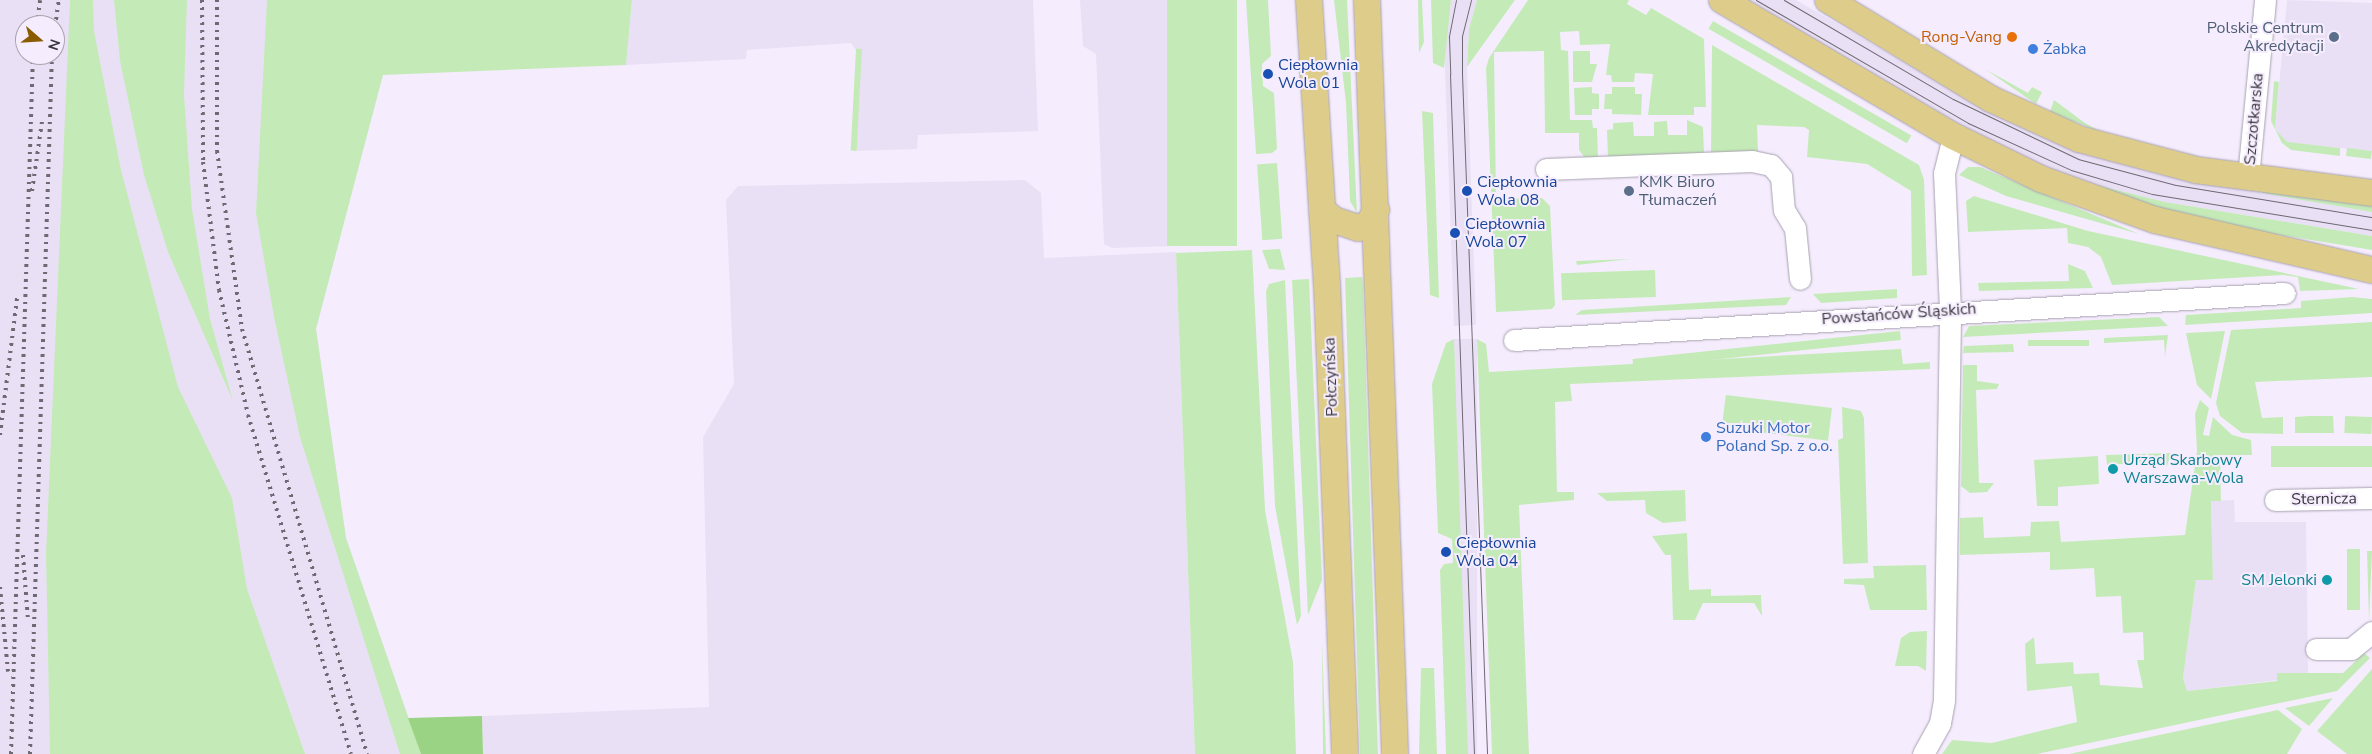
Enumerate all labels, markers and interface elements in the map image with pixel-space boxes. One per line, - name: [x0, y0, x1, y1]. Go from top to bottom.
- north arrow: [15, 15, 65, 65]
- place label: Polskie Centrum Akredytacji: [2207, 18, 2324, 56]
- place label: Rong-Vang: [1921, 27, 2002, 47]
- marker: Rong-Vang: [2006, 31, 2018, 43]
- marker: Polskie Centrum Akredytacji: [2328, 31, 2340, 43]
- text: N: [43, 37, 64, 53]
- place label: Żabka: [2043, 39, 2086, 59]
- marker: Żabka: [2027, 43, 2039, 55]
- place label: Ciepłownia Wola 01: [1278, 55, 1358, 93]
- marker: Ciepłownia Wola 01: [1262, 68, 1274, 80]
- street label: Szczotkarska: [2240, 72, 2268, 166]
- place label: Ciepłownia Wola 08: [1477, 172, 1557, 210]
- place label: KMK Biuro Tłumaczeń: [1639, 172, 1717, 210]
- marker: Ciepłownia Wola 08: [1461, 185, 1473, 197]
- marker: KMK Biuro Tłumaczeń: [1623, 185, 1635, 197]
- place label: Ciepłownia Wola 07: [1465, 214, 1545, 252]
- marker: Ciepłownia Wola 07: [1449, 227, 1461, 239]
- street label: Powstańców Śląskich: [1821, 299, 1977, 329]
- street label: Połczyńska: [1320, 337, 1342, 417]
- place label: Suzuki Motor Poland Sp. z o.o.: [1716, 418, 1833, 456]
- marker: Suzuki Motor Poland Sp. z o.o.: [1700, 431, 1712, 443]
- place label: Urząd Skarbowy Warszawa-Wola: [2123, 450, 2244, 488]
- marker: Urząd Skarbowy Warszawa-Wola: [2107, 463, 2119, 475]
- street label: Sternicza: [2291, 489, 2357, 509]
- place label: Ciepłownia Wola 04: [1456, 533, 1536, 571]
- marker: Ciepłownia Wola 04: [1440, 546, 1452, 558]
- place label: SM Jelonki: [2241, 570, 2317, 590]
- marker: SM Jelonki: [2321, 574, 2333, 586]

